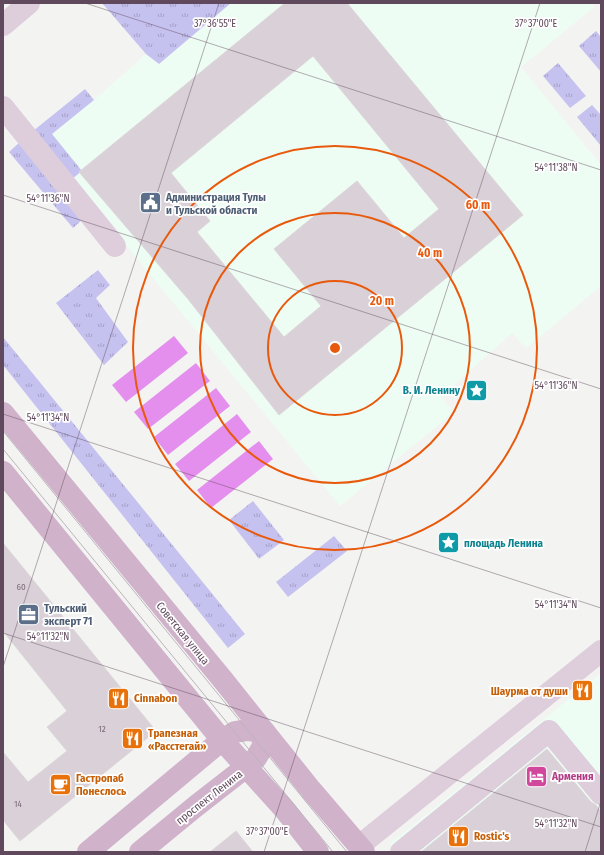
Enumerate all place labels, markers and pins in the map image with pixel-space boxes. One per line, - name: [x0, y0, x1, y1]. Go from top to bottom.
- public building icon: Администрация Тулы и Тульской области: [138, 190, 164, 216]
- place label: Администрация Тулы и Тульской области: [165, 191, 266, 217]
- centre of rings: [328, 341, 342, 355]
- place icon: В. И. Ленину: [463, 377, 489, 403]
- place label: В. И. Ленину: [403, 384, 461, 397]
- place icon: площадь Ленина: [435, 530, 461, 556]
- place label: площадь Ленина: [464, 537, 544, 550]
- office icon: Тульский эксперт 71: [16, 601, 42, 627]
- place label: Тульский эксперт 71: [44, 602, 92, 628]
- restaurant icon: Шаурма от души: [570, 678, 596, 704]
- restaurant icon: Cinnabon: [106, 685, 132, 711]
- place label: Шаурма от души: [491, 685, 568, 698]
- place label: Cinnabon: [134, 692, 177, 705]
- restaurant icon: Трапезная «Расстегай»: [120, 726, 146, 752]
- place label: Трапезная «Расстегай»: [148, 727, 207, 753]
- hotel icon: Армения: [523, 763, 549, 789]
- place label: Армения: [551, 770, 594, 783]
- cafe icon: Гастропаб Понеслось: [47, 771, 73, 797]
- place label: Гастропаб Понеслось: [76, 772, 127, 798]
- restaurant icon: Rostic's: [446, 823, 472, 849]
- place label: Rostic's: [474, 830, 510, 843]

